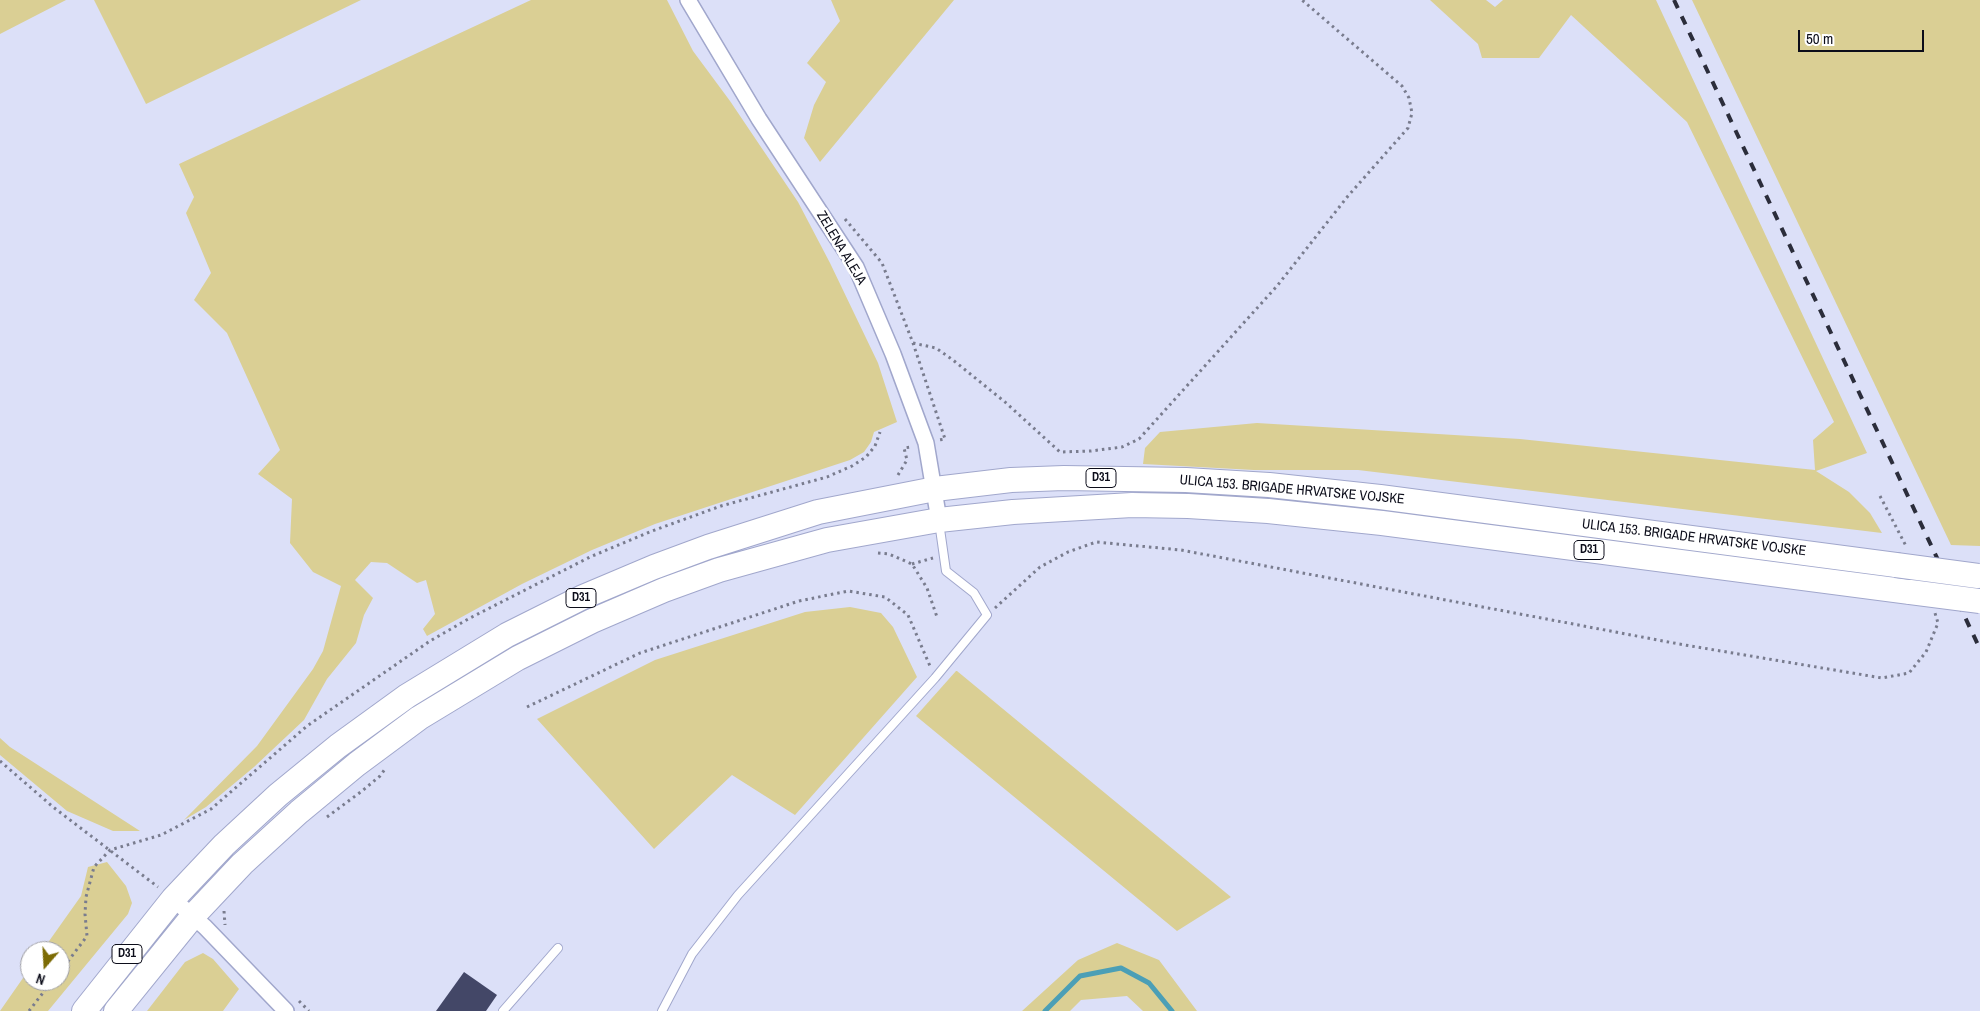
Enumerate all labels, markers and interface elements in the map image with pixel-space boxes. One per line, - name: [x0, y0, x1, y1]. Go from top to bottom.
- scale bar: [1800, 20, 1926, 52]
- text: 50 m: [1806, 28, 1833, 49]
- street label: ZELENA ALEJA: [812, 208, 870, 288]
- road number: D31: [1086, 468, 1116, 488]
- street label: ULICA 153. BRIGADE HRVATSKE VOJSKE: [1179, 472, 1405, 508]
- street label: ULICA 153. BRIGADE HRVATSKE VOJSKE: [1581, 516, 1807, 560]
- road number: D31: [1574, 540, 1604, 560]
- road number: D31: [566, 588, 596, 608]
- north arrow: [20, 941, 70, 991]
- road number: D31: [112, 944, 142, 964]
- text: N: [34, 969, 47, 989]

